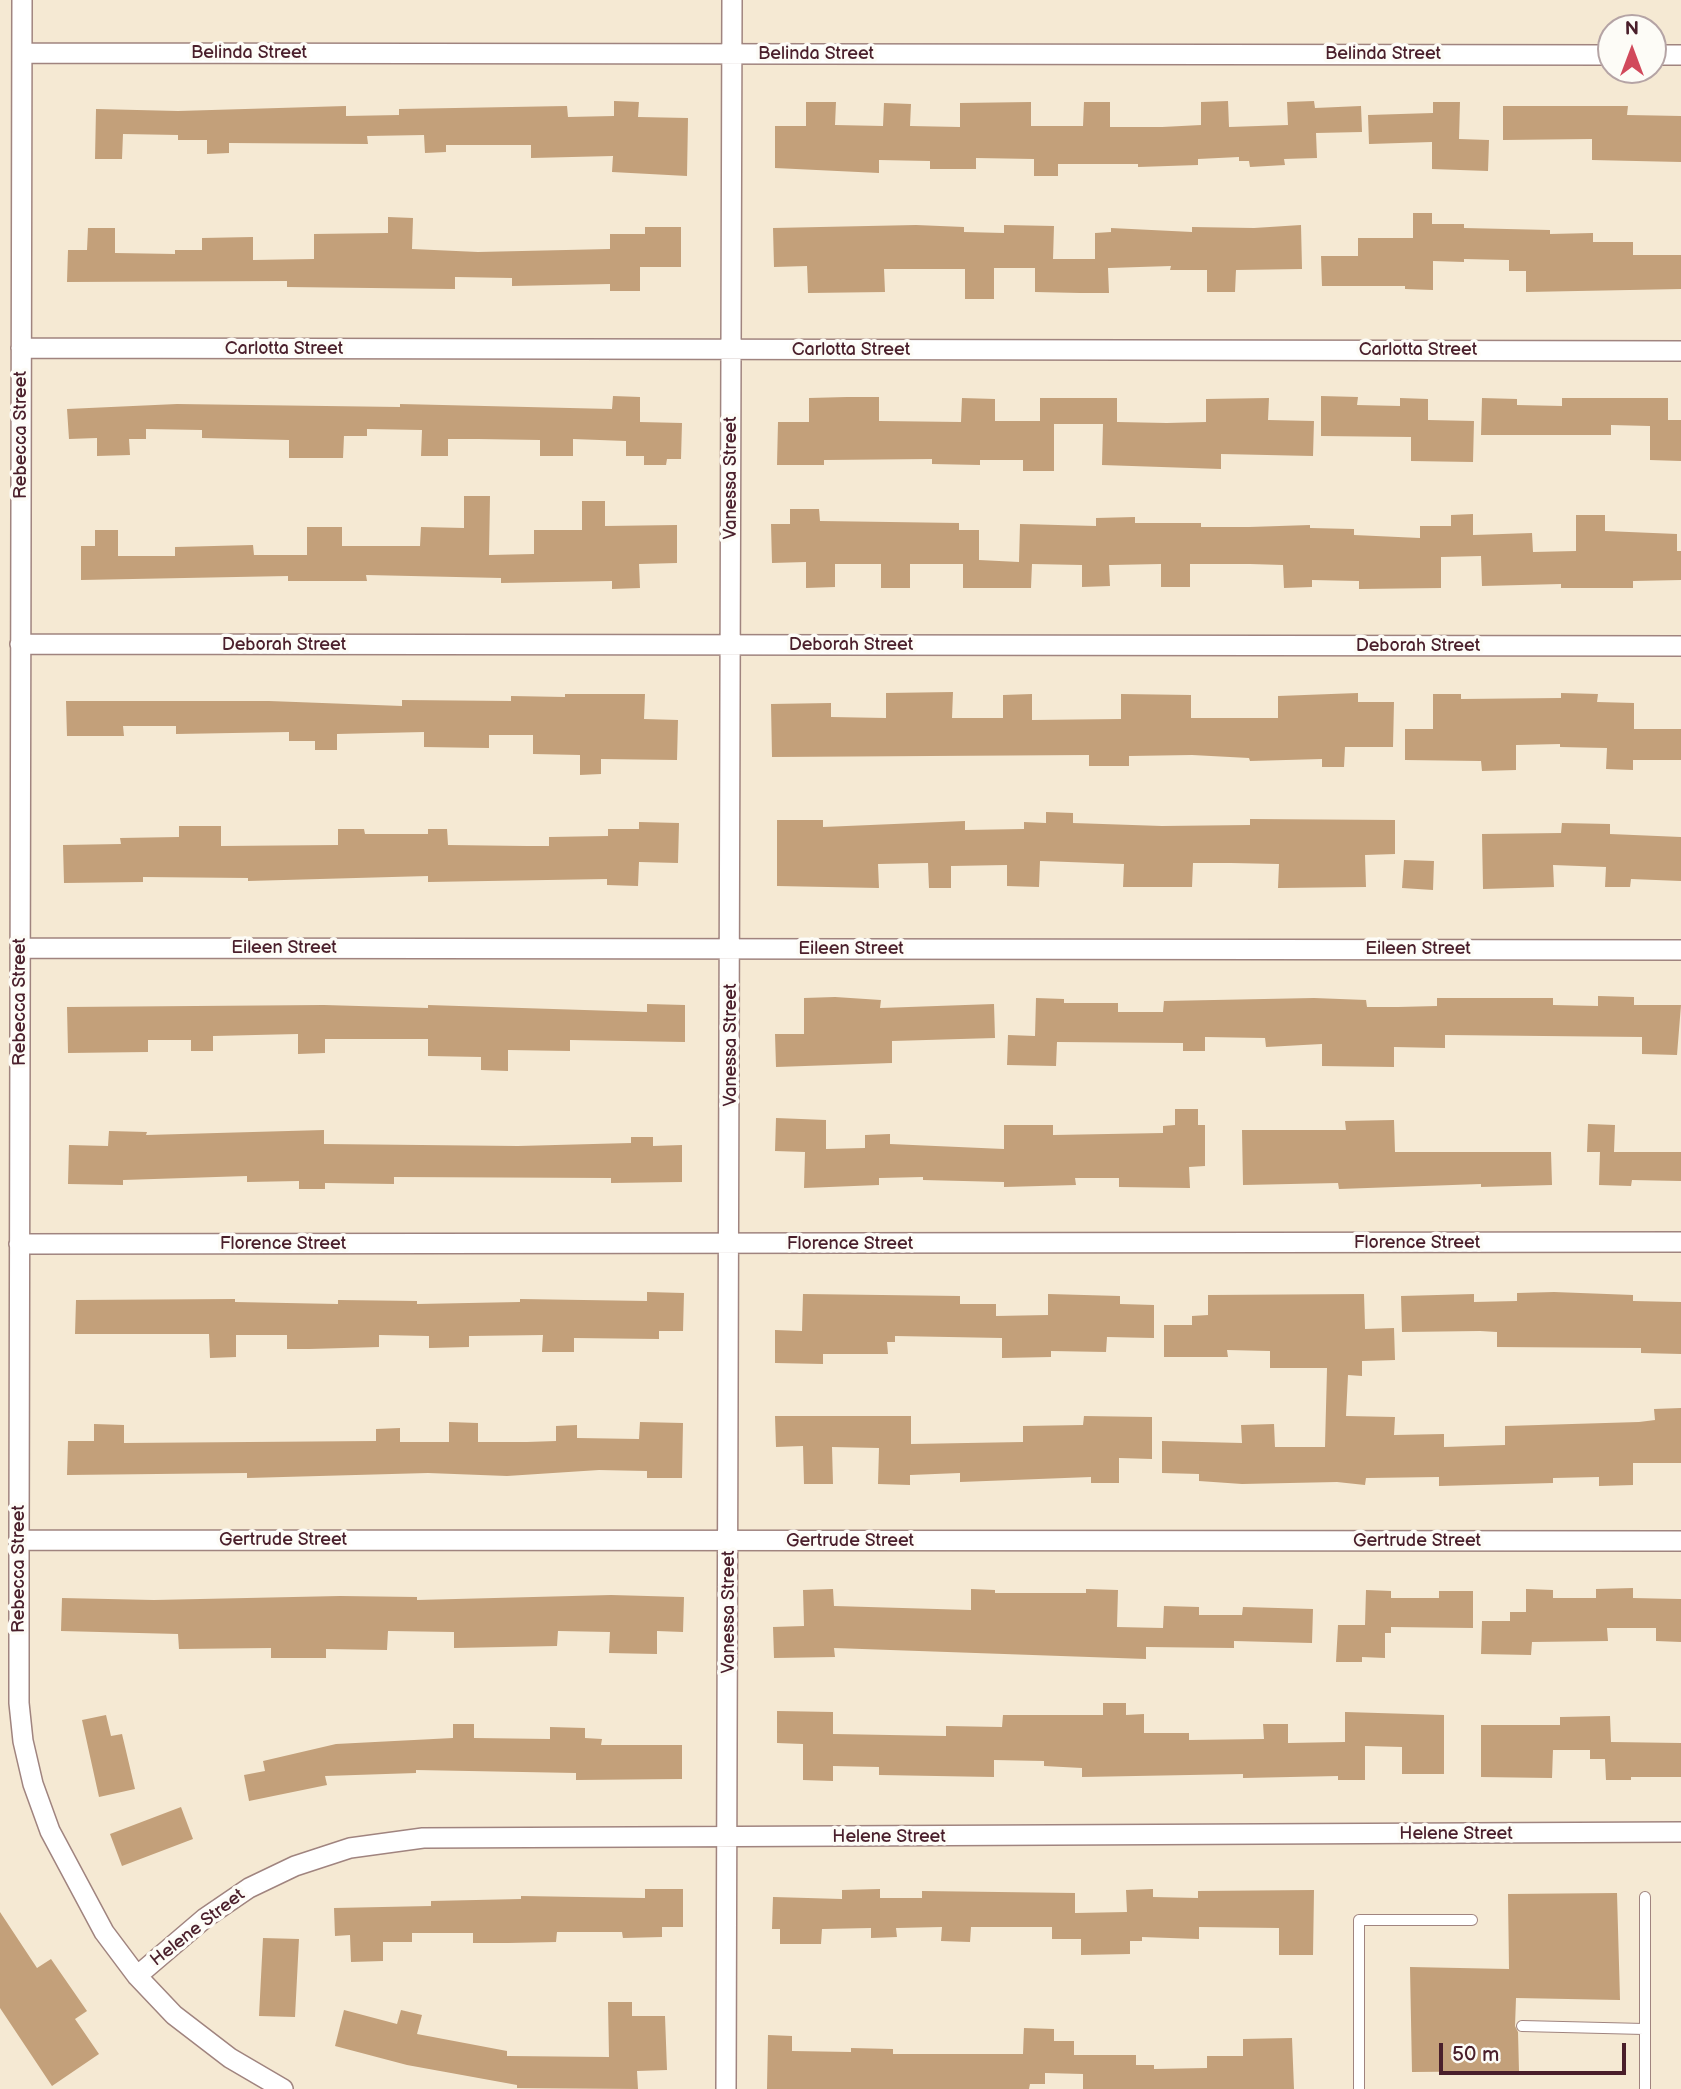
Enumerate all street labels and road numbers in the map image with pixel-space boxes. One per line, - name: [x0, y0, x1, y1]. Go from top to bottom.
- street label: Belinda Street: [191, 42, 307, 64]
- street label: Belinda Street: [758, 43, 874, 65]
- street label: Belinda Street: [1325, 43, 1441, 65]
- street label: Carlotta Street: [225, 338, 343, 360]
- street label: Carlotta Street: [792, 339, 910, 361]
- street label: Carlotta Street: [1359, 339, 1477, 361]
- street label: Rebecca Street: [10, 371, 32, 499]
- street label: Vanessa Street: [720, 416, 742, 540]
- street label: Deborah Street: [222, 634, 346, 656]
- street label: Deborah Street: [789, 634, 913, 656]
- street label: Deborah Street: [1356, 635, 1480, 657]
- street label: Eileen Street: [231, 937, 337, 959]
- street label: Rebecca Street: [9, 938, 31, 1066]
- street label: Eileen Street: [798, 938, 904, 960]
- street label: Eileen Street: [1365, 938, 1471, 960]
- street label: Vanessa Street: [720, 983, 742, 1107]
- street label: Florence Street: [1354, 1232, 1480, 1254]
- street label: Florence Street: [220, 1233, 346, 1255]
- street label: Florence Street: [787, 1233, 913, 1255]
- street label: Rebecca Street: [8, 1505, 30, 1633]
- street label: Gertrude Street: [219, 1529, 347, 1551]
- street label: Gertrude Street: [786, 1530, 914, 1552]
- street label: Gertrude Street: [1353, 1530, 1481, 1552]
- street label: Vanessa Street: [718, 1550, 740, 1674]
- street label: Helene Street: [1399, 1823, 1513, 1845]
- street label: Helene Street: [832, 1826, 946, 1848]
- street label: Helene Street: [147, 1885, 249, 1971]

